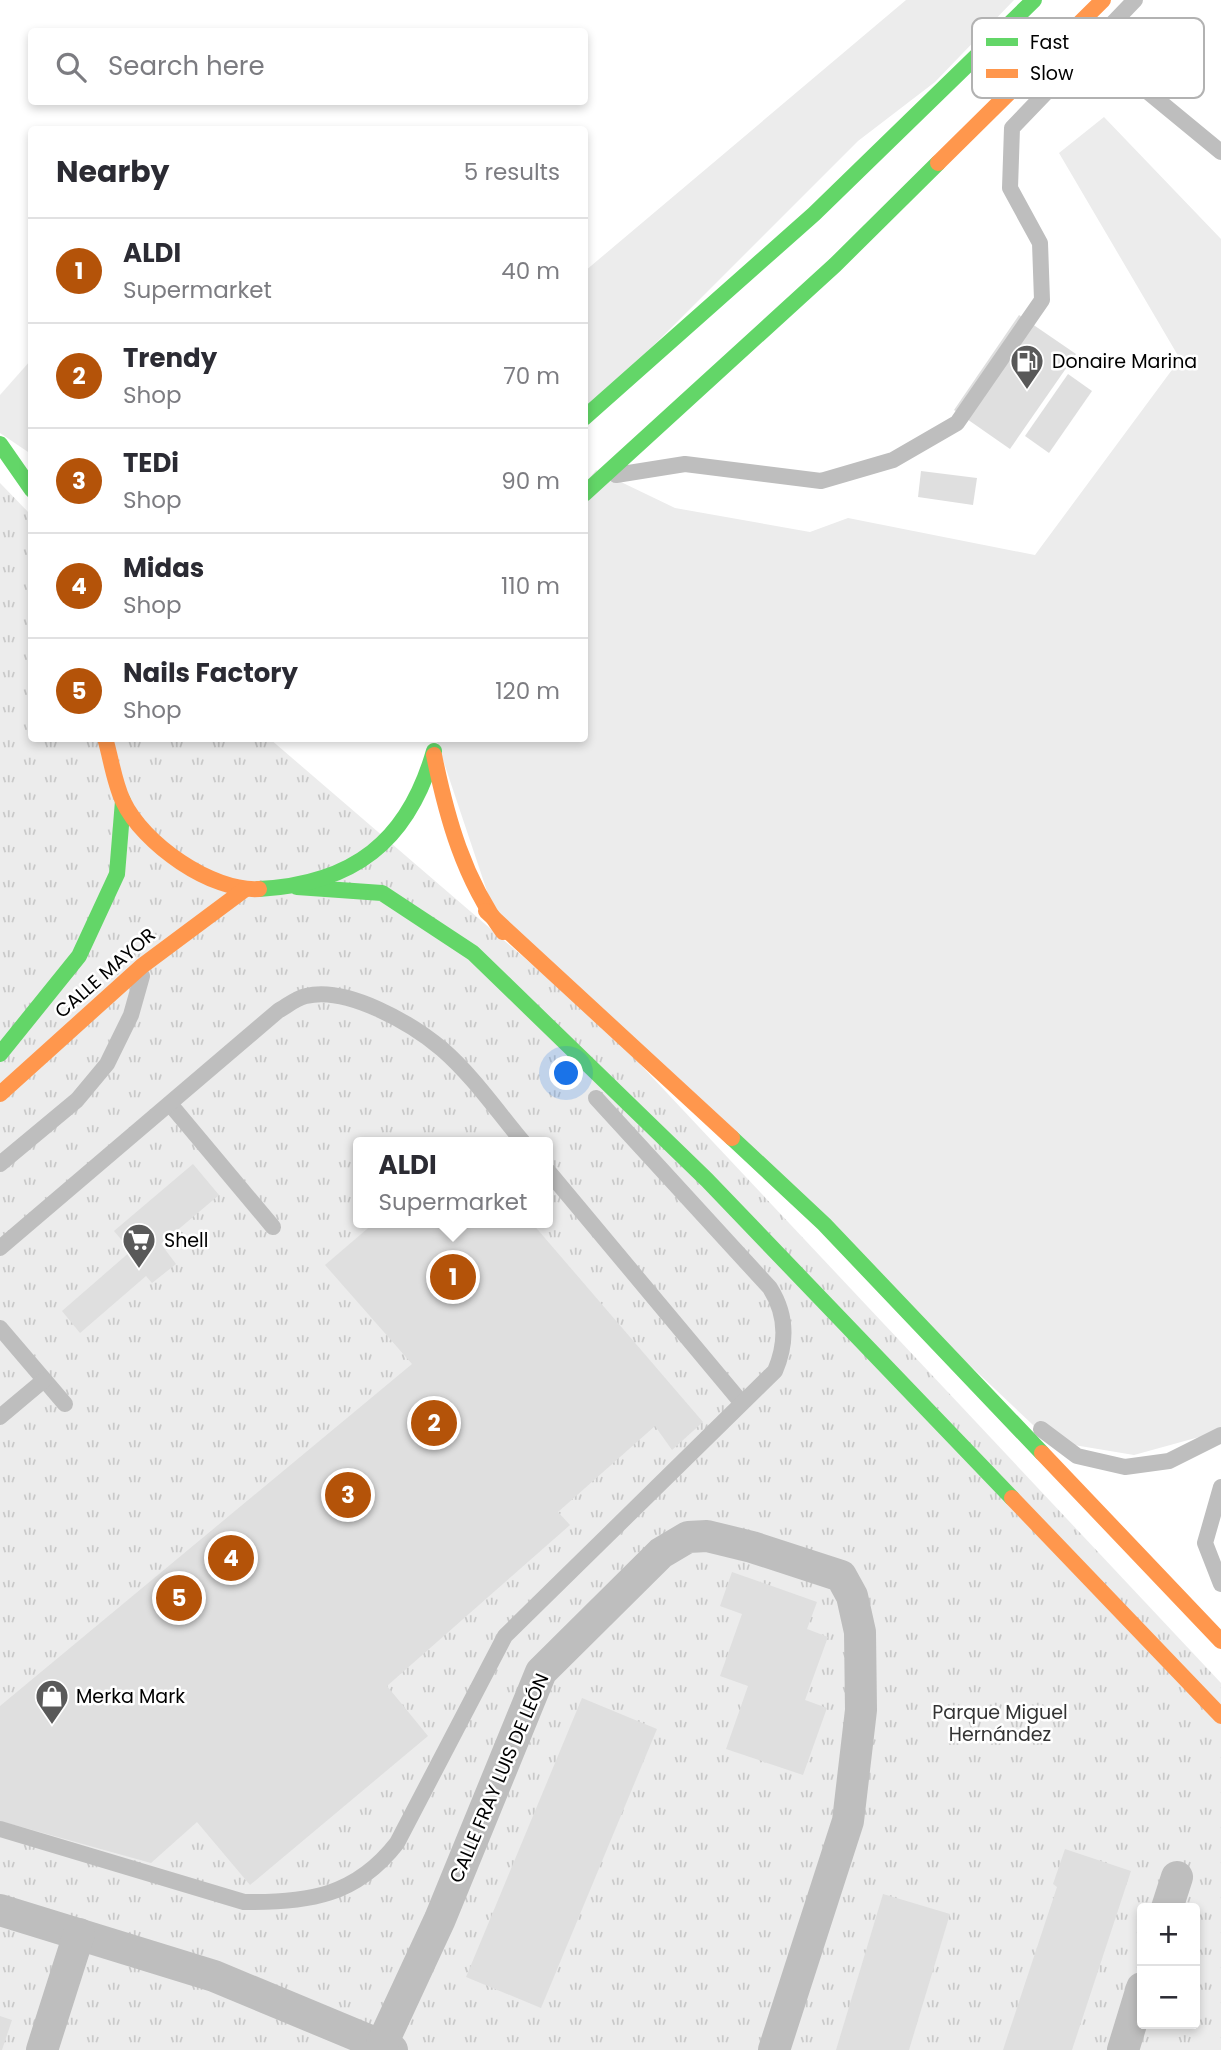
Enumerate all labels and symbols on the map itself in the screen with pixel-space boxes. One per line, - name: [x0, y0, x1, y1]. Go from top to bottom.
- legend: [972, 18, 1204, 98]
- text: Fast: [1030, 29, 1069, 56]
- text: Slow: [1030, 60, 1074, 87]
- fuel station icon: Donaire Marina: [1008, 342, 1046, 391]
- place label: Donaire Marina: [1052, 348, 1197, 375]
- street label: CALLE MAYOR: [49, 922, 161, 1024]
- your location: [549, 1056, 583, 1090]
- supermarket icon: Shell: [120, 1221, 158, 1270]
- place label: Shell: [164, 1227, 208, 1254]
- pin: 1: [430, 1251, 476, 1303]
- pin: 2: [411, 1397, 457, 1449]
- pin: 3: [325, 1469, 371, 1521]
- pin: 4: [208, 1532, 254, 1584]
- pin: 5: [156, 1572, 202, 1624]
- street label: CALLE FRAY LUIS DE LEÓN: [443, 1669, 555, 1887]
- shop icon: Merka Mark: [33, 1677, 71, 1726]
- place label: Merka Mark: [76, 1683, 185, 1710]
- park label: Parque Miguel Hernández: [932, 1699, 1068, 1748]

